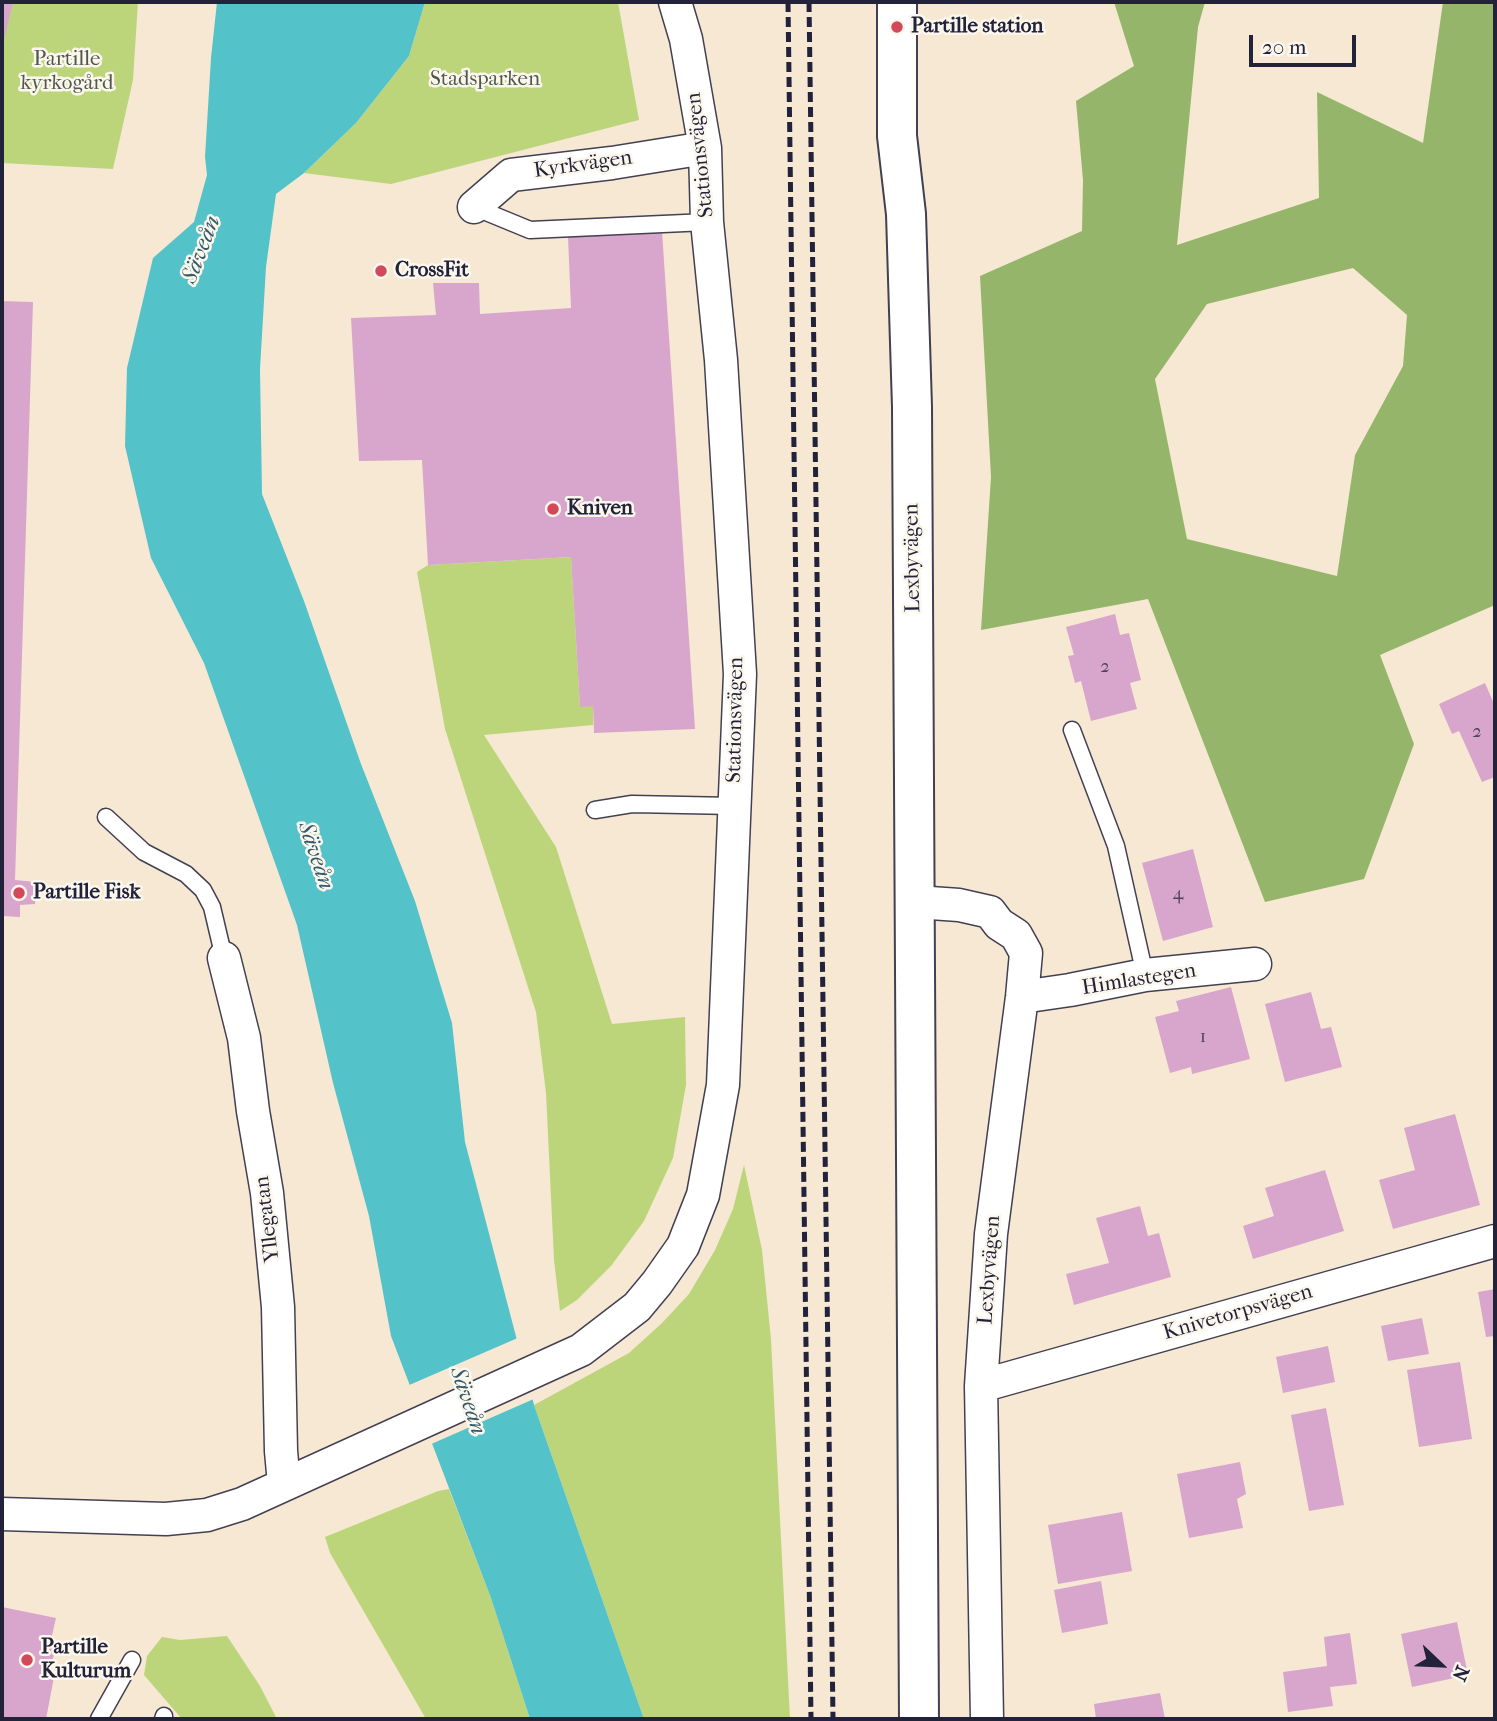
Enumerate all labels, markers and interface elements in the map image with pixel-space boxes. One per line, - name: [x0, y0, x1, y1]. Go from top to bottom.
- place label: Partille station: [911, 14, 1043, 40]
- marker: Partille station: [889, 19, 905, 35]
- scale bar: [1252, 21, 1359, 65]
- text: 20 m: [1262, 35, 1306, 59]
- park label: Partille kyrkogård: [21, 47, 113, 97]
- park label: Stadsparken: [430, 67, 540, 93]
- street label: Stationsvägen: [682, 91, 720, 219]
- street label: Kyrkvägen: [532, 146, 634, 184]
- water label: Säveån: [177, 212, 227, 288]
- place label: CrossFit: [395, 258, 469, 284]
- marker: CrossFit: [373, 263, 389, 279]
- place label: Kniven: [567, 496, 633, 522]
- marker: Kniven: [545, 501, 561, 517]
- street label: Lexbyvägen: [899, 503, 927, 613]
- street label: Stationsvägen: [722, 657, 750, 783]
- house number: 2: [1100, 657, 1110, 679]
- house number: 2: [1472, 722, 1482, 744]
- water label: Säveån: [291, 818, 339, 894]
- place label: Partille Fisk: [33, 880, 140, 906]
- house number: 4: [1173, 884, 1183, 906]
- marker: Partille Fisk: [11, 885, 27, 901]
- street label: Himlastegen: [1080, 959, 1198, 1001]
- house number: 1: [1200, 1027, 1206, 1049]
- street label: Yllegatan: [250, 1175, 286, 1263]
- street label: Lexbyvägen: [974, 1215, 1006, 1325]
- street label: Knivetorpsvägen: [1160, 1280, 1316, 1346]
- water label: Säveån: [443, 1363, 491, 1439]
- north arrow: [1406, 1630, 1476, 1700]
- place label: Partille Kulturum: [41, 1635, 131, 1685]
- marker: Partille Kulturum: [19, 1652, 35, 1668]
- text: N: [1447, 1662, 1473, 1684]

